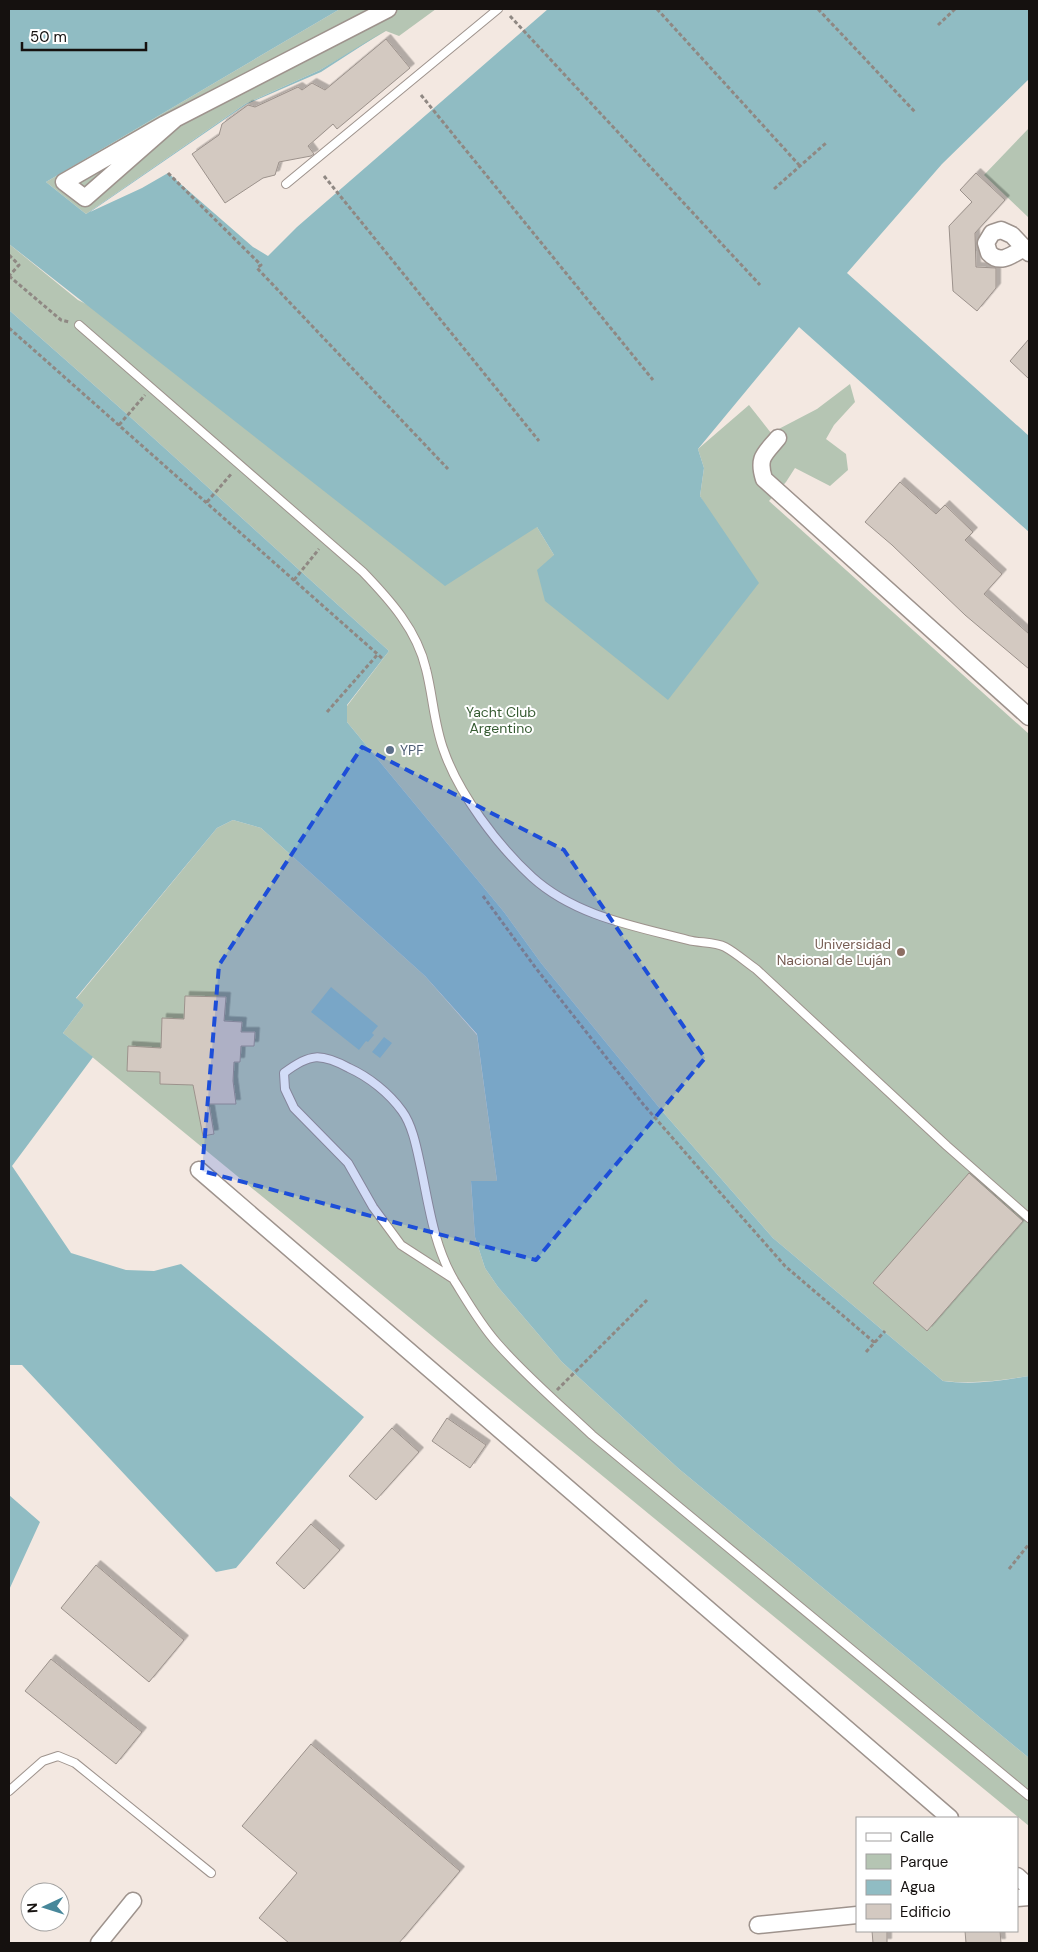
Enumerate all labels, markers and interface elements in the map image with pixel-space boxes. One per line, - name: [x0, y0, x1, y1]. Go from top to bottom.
- scale bar: [22, 20, 146, 52]
- text: 50 m: [30, 27, 67, 47]
- park label: Yacht Club Argentino: [466, 703, 536, 737]
- place label: YPF: [400, 741, 424, 759]
- marker: YPF: [384, 744, 396, 756]
- place label: Universidad Nacional de Luján: [777, 935, 891, 969]
- marker: Universidad Nacional de Luján: [895, 946, 907, 958]
- legend: [856, 1817, 1018, 1932]
- text: Calle: [900, 1827, 934, 1847]
- text: Parque: [900, 1852, 948, 1872]
- text: Agua: [900, 1877, 935, 1897]
- north arrow: [20, 1882, 70, 1932]
- text: N: [23, 1902, 41, 1914]
- text: Edificio: [900, 1902, 951, 1922]

